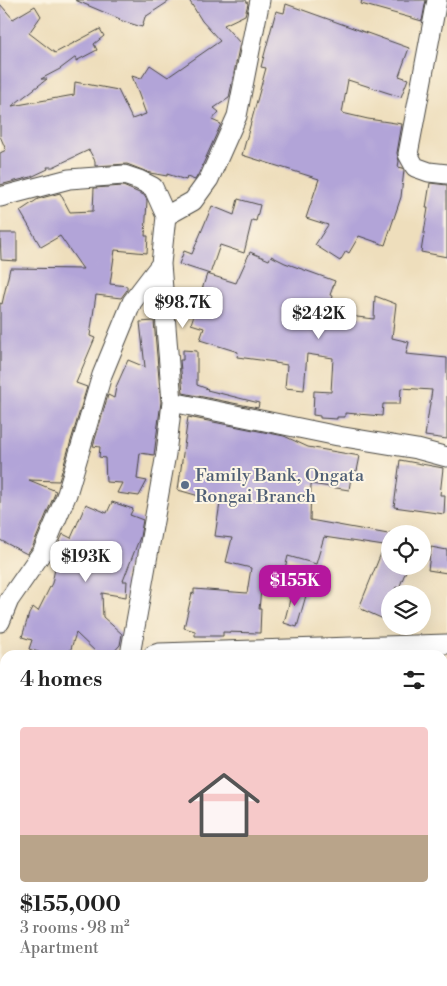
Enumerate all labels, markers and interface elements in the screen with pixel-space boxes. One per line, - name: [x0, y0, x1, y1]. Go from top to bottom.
- pin: $98.7K: [142, 286, 224, 329]
- text: $98.7K: [155, 293, 211, 313]
- pin: $242K: [284, 298, 354, 340]
- text: $242K: [292, 304, 346, 324]
- place label: Family Bank, Ongata Rongai Branch: [195, 464, 365, 508]
- marker: Family Bank, Ongata Rongai Branch: [179, 479, 191, 491]
- map controls: [381, 525, 431, 635]
- button: locate: [381, 525, 431, 575]
- pin: $193K: [51, 540, 121, 583]
- text: $193K: [61, 547, 111, 567]
- pin: $155K: [260, 564, 330, 607]
- text: $155K: [270, 571, 320, 591]
- button: layers: [381, 585, 431, 635]
- icon: filters: [400, 666, 428, 694]
- text: 4 homes: [20, 667, 102, 693]
- icon: home: [179, 760, 269, 850]
- text: $155,000: [20, 892, 121, 918]
- text: 3 rooms · 98 m²: [20, 918, 130, 938]
- text: Apartment: [20, 938, 99, 958]

